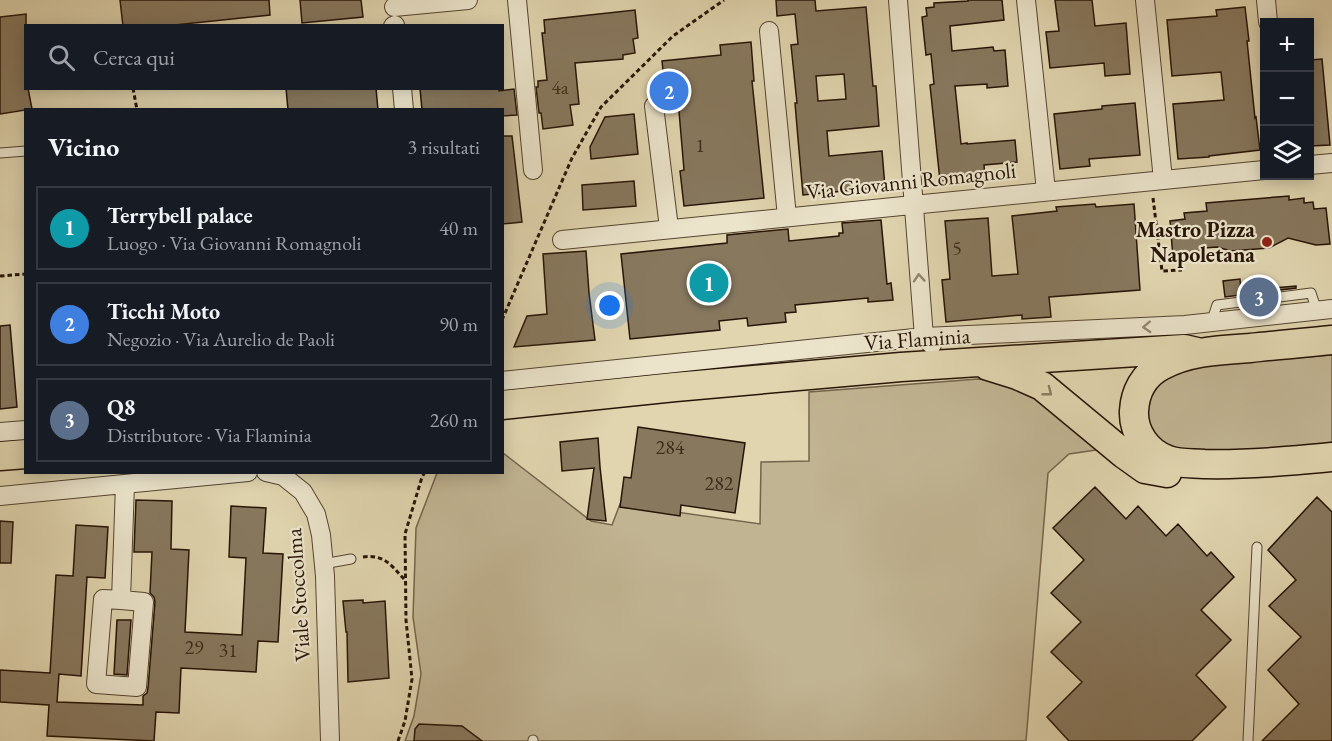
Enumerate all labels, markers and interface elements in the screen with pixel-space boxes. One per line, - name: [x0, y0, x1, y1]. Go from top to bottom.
- map controls: [1260, 18, 1314, 180]
- button: +: [1260, 18, 1314, 72]
- search box: [24, 24, 504, 90]
- icon: search: [45, 41, 78, 74]
- text: Cerca qui: [93, 43, 175, 72]
- pin: 2: [650, 68, 688, 113]
- button: −: [1260, 72, 1314, 126]
- house number: 4a: [551, 74, 569, 100]
- button: layers: [1260, 126, 1314, 180]
- text: Vicino: [48, 130, 119, 164]
- house number: 1: [695, 132, 705, 158]
- text: 3 risultati: [408, 134, 480, 160]
- street label: Via Giovanni Romagnoli: [805, 156, 1017, 206]
- text: Terrybell palace: [107, 201, 253, 230]
- text: 1: [64, 215, 75, 241]
- text: 40 m: [439, 215, 478, 241]
- place label: Mastro Pizza Napoletana: [1136, 215, 1255, 269]
- text: Luogo · Via Giovanni Romagnoli: [107, 230, 361, 256]
- house number: 5: [952, 235, 962, 261]
- marker: Mastro Pizza Napoletana: [1260, 235, 1274, 249]
- pin: 1: [690, 260, 728, 306]
- one-way arrow: [913, 274, 926, 283]
- pin: 3: [1240, 274, 1278, 320]
- your location: [595, 291, 624, 320]
- text: Ticchi Moto: [107, 297, 220, 326]
- text: 2: [64, 311, 75, 337]
- text: 90 m: [439, 311, 478, 337]
- one-way arrow: [1143, 320, 1152, 333]
- street label: Via Flaminia: [863, 321, 971, 357]
- text: Negozio · Via Aurelio de Paoli: [107, 326, 335, 352]
- one-way arrow: [1041, 384, 1052, 395]
- text: Q8: [107, 393, 135, 422]
- text: 3: [64, 407, 75, 433]
- text: 260 m: [430, 407, 478, 433]
- text: Distributore · Via Flaminia: [107, 422, 312, 448]
- house number: 284: [656, 434, 685, 460]
- house number: 282: [705, 470, 734, 496]
- street label: Viale Stoccolma: [279, 527, 317, 663]
- house number: 29: [184, 634, 204, 660]
- house number: 31: [218, 637, 238, 663]

